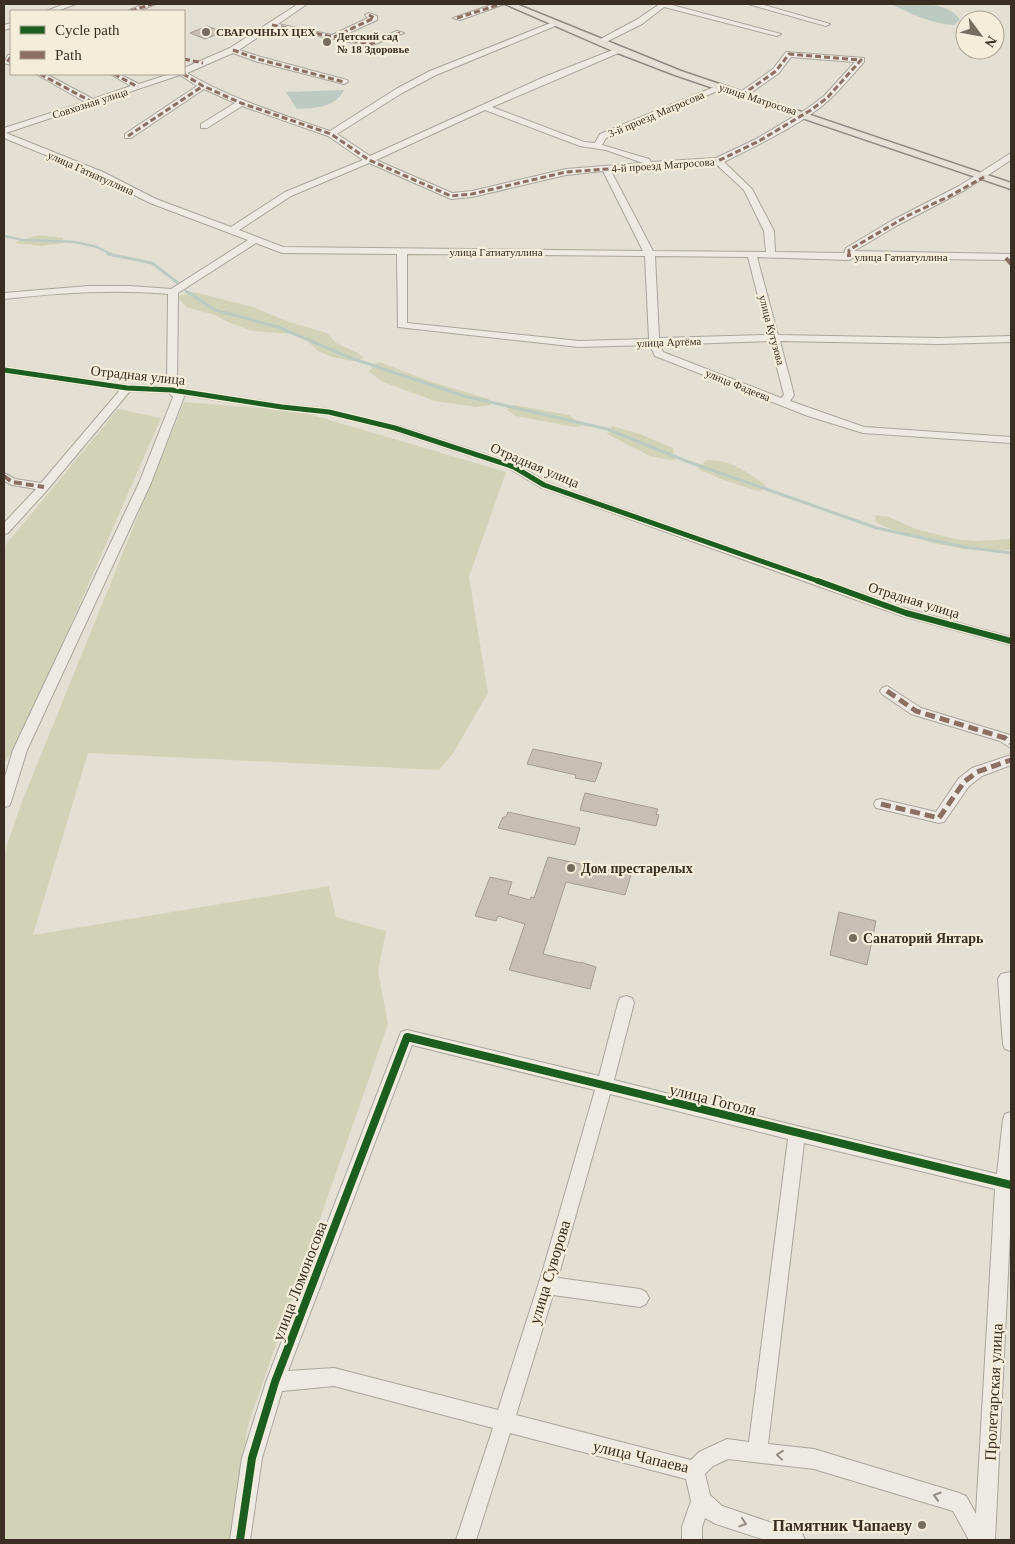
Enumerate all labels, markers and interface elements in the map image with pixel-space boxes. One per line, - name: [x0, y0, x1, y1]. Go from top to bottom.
- legend: [10, 10, 185, 75]
- north arrow: [955, 10, 1005, 60]
- text: Cycle path: [55, 22, 120, 38]
- marker: СВАРОЧНЫХ ЦЕХ: [200, 26, 212, 38]
- place label: СВАРОЧНЫХ ЦЕХ: [216, 26, 315, 38]
- place label: Детский сад № 18 Здоровье: [337, 30, 409, 55]
- text: N: [982, 33, 1000, 50]
- marker: Детский сад № 18 Здоровье: [321, 36, 333, 48]
- text: Path: [55, 47, 82, 63]
- street label: улица Матросова: [718, 81, 798, 117]
- street label: Совхозная улица: [51, 85, 129, 121]
- street label: 3-й проезд Матросова: [606, 88, 706, 140]
- street label: улица Гатиатуллина: [46, 149, 136, 197]
- street label: 4-й проезд Матросова: [611, 155, 715, 175]
- street label: улица Гатиатуллина: [449, 246, 543, 258]
- street label: улица Гатиатуллина: [854, 251, 948, 263]
- street label: улица Кутузова: [757, 294, 787, 366]
- street label: улица Артёма: [636, 335, 702, 349]
- street label: Отрадная улица: [90, 363, 187, 388]
- street label: улица Фадеева: [704, 367, 772, 403]
- street label: Отрадная улица: [488, 440, 582, 491]
- street label: Отрадная улица: [866, 579, 962, 622]
- place label: Дом престарелых: [581, 861, 693, 876]
- marker: Дом престарелых: [565, 862, 577, 874]
- place label: Санаторий Янтарь: [863, 931, 984, 946]
- marker: Санаторий Янтарь: [847, 932, 859, 944]
- street label: улица Гоголя: [668, 1081, 759, 1120]
- street label: улица Суворова: [526, 1218, 574, 1326]
- street label: улица Ломоносова: [269, 1219, 331, 1344]
- street label: Пролетарская улица: [981, 1323, 1007, 1461]
- street label: улица Чапаева: [591, 1437, 691, 1477]
- one-way arrow: [776, 1450, 784, 1461]
- one-way arrow: [933, 1492, 941, 1502]
- place label: Памятник Чапаеву: [773, 1517, 912, 1535]
- one-way arrow: [739, 1518, 747, 1528]
- marker: Памятник Чапаеву: [916, 1519, 928, 1531]

